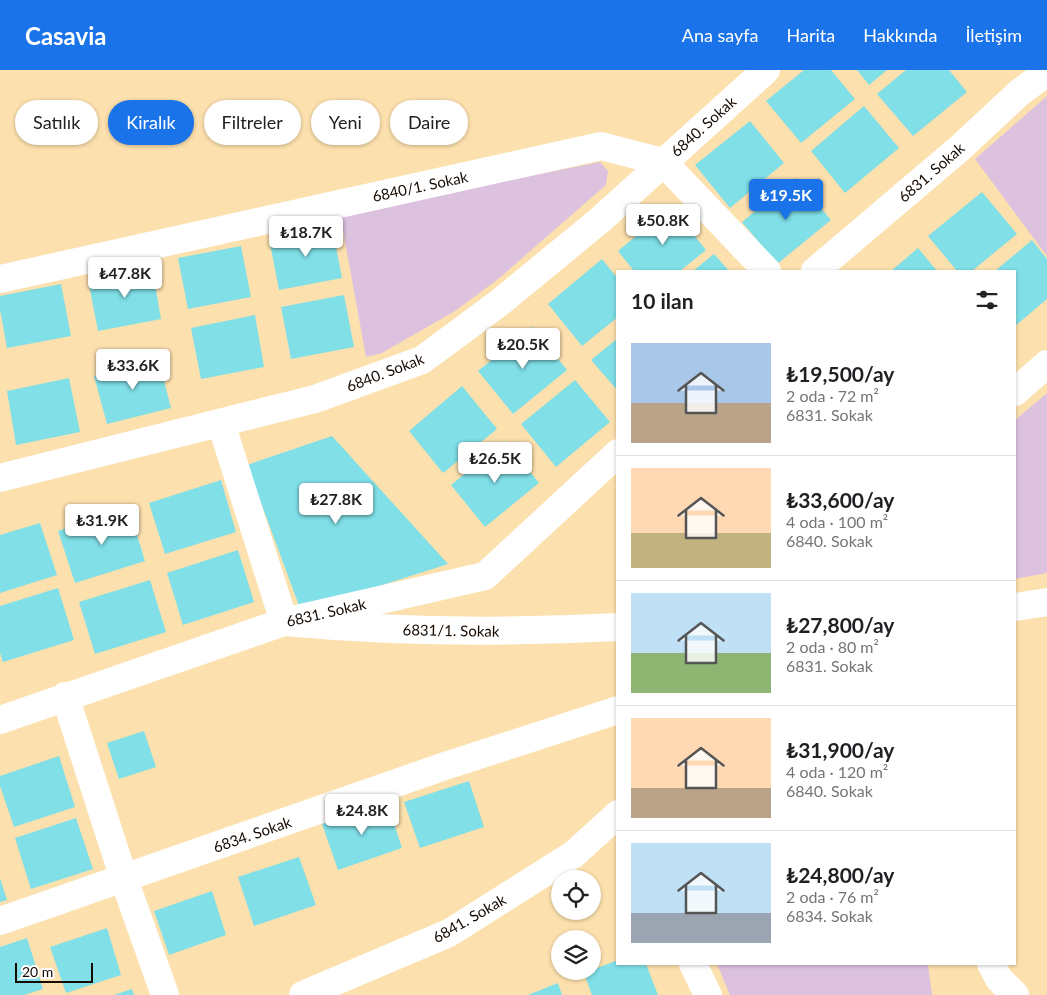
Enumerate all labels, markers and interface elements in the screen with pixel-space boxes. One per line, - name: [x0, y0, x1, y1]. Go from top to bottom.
- text: Casavia: [25, 21, 106, 50]
- text: Ana sayfa: [682, 24, 759, 46]
- text: Harita: [787, 24, 835, 46]
- text: Hakkında: [863, 24, 937, 46]
- text: İletişim: [965, 24, 1022, 46]
- street label: 6840. Sokak: [667, 92, 740, 160]
- chip: Satılık: [15, 100, 98, 145]
- chip: Kiralık: [108, 100, 194, 145]
- chip: Filtreler: [204, 100, 301, 145]
- chip: Yeni: [311, 100, 380, 145]
- chip: Daire: [390, 100, 468, 145]
- street label: 6831. Sokak: [894, 138, 968, 206]
- street label: 6840/1. Sokak: [371, 167, 470, 205]
- pin: ₺19.5K: [745, 178, 827, 221]
- text: ₺19.5K: [760, 185, 812, 204]
- pin: ₺50.8K: [622, 204, 704, 246]
- text: ₺50.8K: [637, 210, 689, 229]
- pin: ₺18.7K: [265, 216, 347, 258]
- text: ₺18.7K: [280, 222, 332, 241]
- pin: ₺47.8K: [84, 256, 166, 299]
- text: ₺47.8K: [99, 263, 151, 282]
- icon: filters: [973, 286, 1001, 314]
- text: 10 ilan: [631, 288, 694, 313]
- pin: ₺20.5K: [482, 328, 564, 370]
- text: ₺20.5K: [497, 334, 549, 353]
- pin: ₺33.6K: [92, 348, 174, 391]
- street label: 6840. Sokak: [344, 349, 427, 395]
- text: ₺33.6K: [107, 355, 159, 374]
- text: ₺19,500/ay: [786, 361, 894, 386]
- icon: home: [671, 363, 731, 423]
- text: 2 oda · 72 m²: [786, 386, 879, 405]
- text: 6831. Sokak: [786, 405, 873, 424]
- pin: ₺26.5K: [454, 442, 536, 484]
- text: ₺26.5K: [469, 448, 521, 467]
- pin: ₺27.8K: [295, 482, 377, 525]
- text: ₺33,600/ay: [786, 487, 894, 512]
- icon: home: [671, 488, 731, 548]
- text: ₺27.8K: [310, 489, 362, 508]
- pin: ₺31.9K: [61, 504, 143, 546]
- text: ₺31.9K: [76, 510, 128, 529]
- text: 4 oda · 100 m²: [786, 512, 888, 531]
- text: 6840. Sokak: [786, 531, 873, 550]
- street label: 6831. Sokak: [284, 594, 368, 630]
- text: ₺27,800/ay: [786, 612, 894, 637]
- icon: home: [671, 613, 731, 673]
- street label: 6831/1. Sokak: [402, 620, 500, 640]
- text: 2 oda · 80 m²: [786, 637, 879, 656]
- text: 6831. Sokak: [786, 656, 873, 675]
- text: ₺31,900/ay: [786, 737, 894, 762]
- icon: home: [671, 738, 731, 798]
- text: 4 oda · 120 m²: [786, 762, 888, 781]
- text: 6840. Sokak: [786, 781, 873, 800]
- pin: ₺24.8K: [321, 794, 403, 836]
- text: ₺24.8K: [336, 800, 388, 819]
- street label: 6834. Sokak: [211, 812, 294, 856]
- text: ₺24,800/ay: [786, 862, 894, 887]
- icon: home: [671, 863, 731, 923]
- map controls: [551, 870, 601, 980]
- button: locate: [551, 870, 601, 920]
- text: 2 oda · 76 m²: [786, 887, 879, 906]
- street label: 6841. Sokak: [429, 890, 509, 946]
- text: 6834. Sokak: [786, 906, 873, 925]
- button: layers: [551, 930, 601, 980]
- scale bar: [15, 960, 92, 983]
- text: 20 m: [22, 963, 53, 980]

